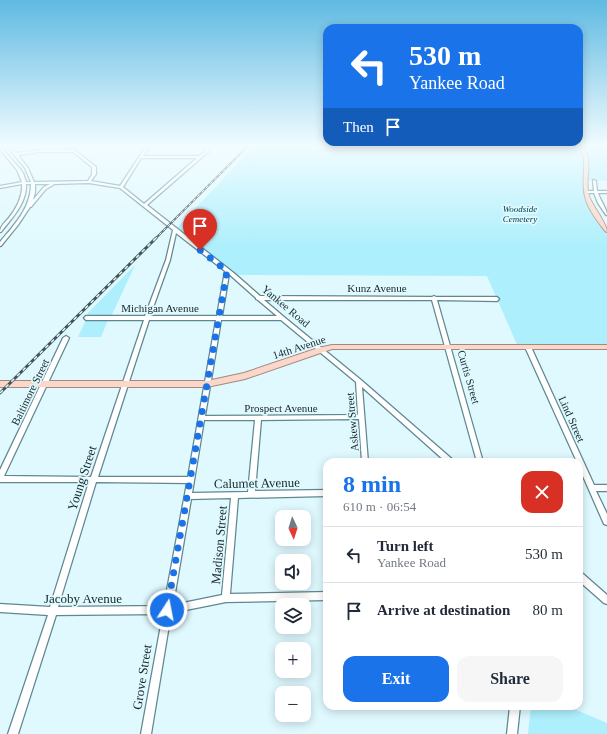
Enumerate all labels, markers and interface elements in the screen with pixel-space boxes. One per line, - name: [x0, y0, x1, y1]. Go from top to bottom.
- icon: left: [343, 40, 395, 92]
- text: 530 m: [409, 40, 481, 71]
- text: Yankee Road: [409, 73, 505, 93]
- icon: arrive: [382, 116, 404, 138]
- text: Then: [343, 119, 374, 135]
- park label: Woodside Cemetery: [503, 204, 537, 224]
- pin: [183, 209, 217, 250]
- icon: arrive: [189, 215, 211, 237]
- street label: Kunz Avenue: [347, 282, 407, 294]
- street label: Yankee Road: [260, 283, 313, 330]
- street label: Michigan Avenue: [121, 302, 199, 314]
- street label: 14th Avenue: [271, 333, 327, 361]
- street label: Curtis Street: [456, 349, 482, 405]
- street label: Baltimore Street: [9, 357, 51, 427]
- street label: Askew Street: [343, 392, 361, 452]
- street label: Lind Street: [557, 394, 587, 444]
- street label: Prospect Avenue: [244, 402, 318, 414]
- street label: Young Street: [64, 443, 100, 512]
- text: 8 min: [343, 471, 401, 497]
- button: close: [521, 471, 563, 513]
- street label: Calumet Avenue: [214, 475, 300, 491]
- text: 610 m · 06:54: [343, 499, 416, 514]
- street label: Madison Street: [208, 505, 230, 585]
- north arrow: [275, 510, 311, 546]
- map controls: [275, 510, 311, 722]
- text: Turn left: [377, 538, 434, 554]
- icon: left: [343, 544, 365, 566]
- text: 530 m: [525, 546, 563, 562]
- button: sound: [275, 554, 311, 590]
- text: Yankee Road: [377, 555, 446, 570]
- position arrow: [146, 589, 188, 631]
- street label: Jacoby Avenue: [44, 591, 122, 606]
- button: layers: [275, 598, 311, 634]
- icon: arrive: [343, 600, 365, 622]
- text: Arrive at destination: [377, 602, 510, 618]
- text: 80 m: [533, 602, 563, 618]
- button: +: [275, 642, 311, 678]
- street label: Grove Street: [129, 643, 155, 711]
- button: Exit: [343, 656, 449, 702]
- button: Share: [457, 656, 563, 702]
- button: −: [275, 686, 311, 722]

